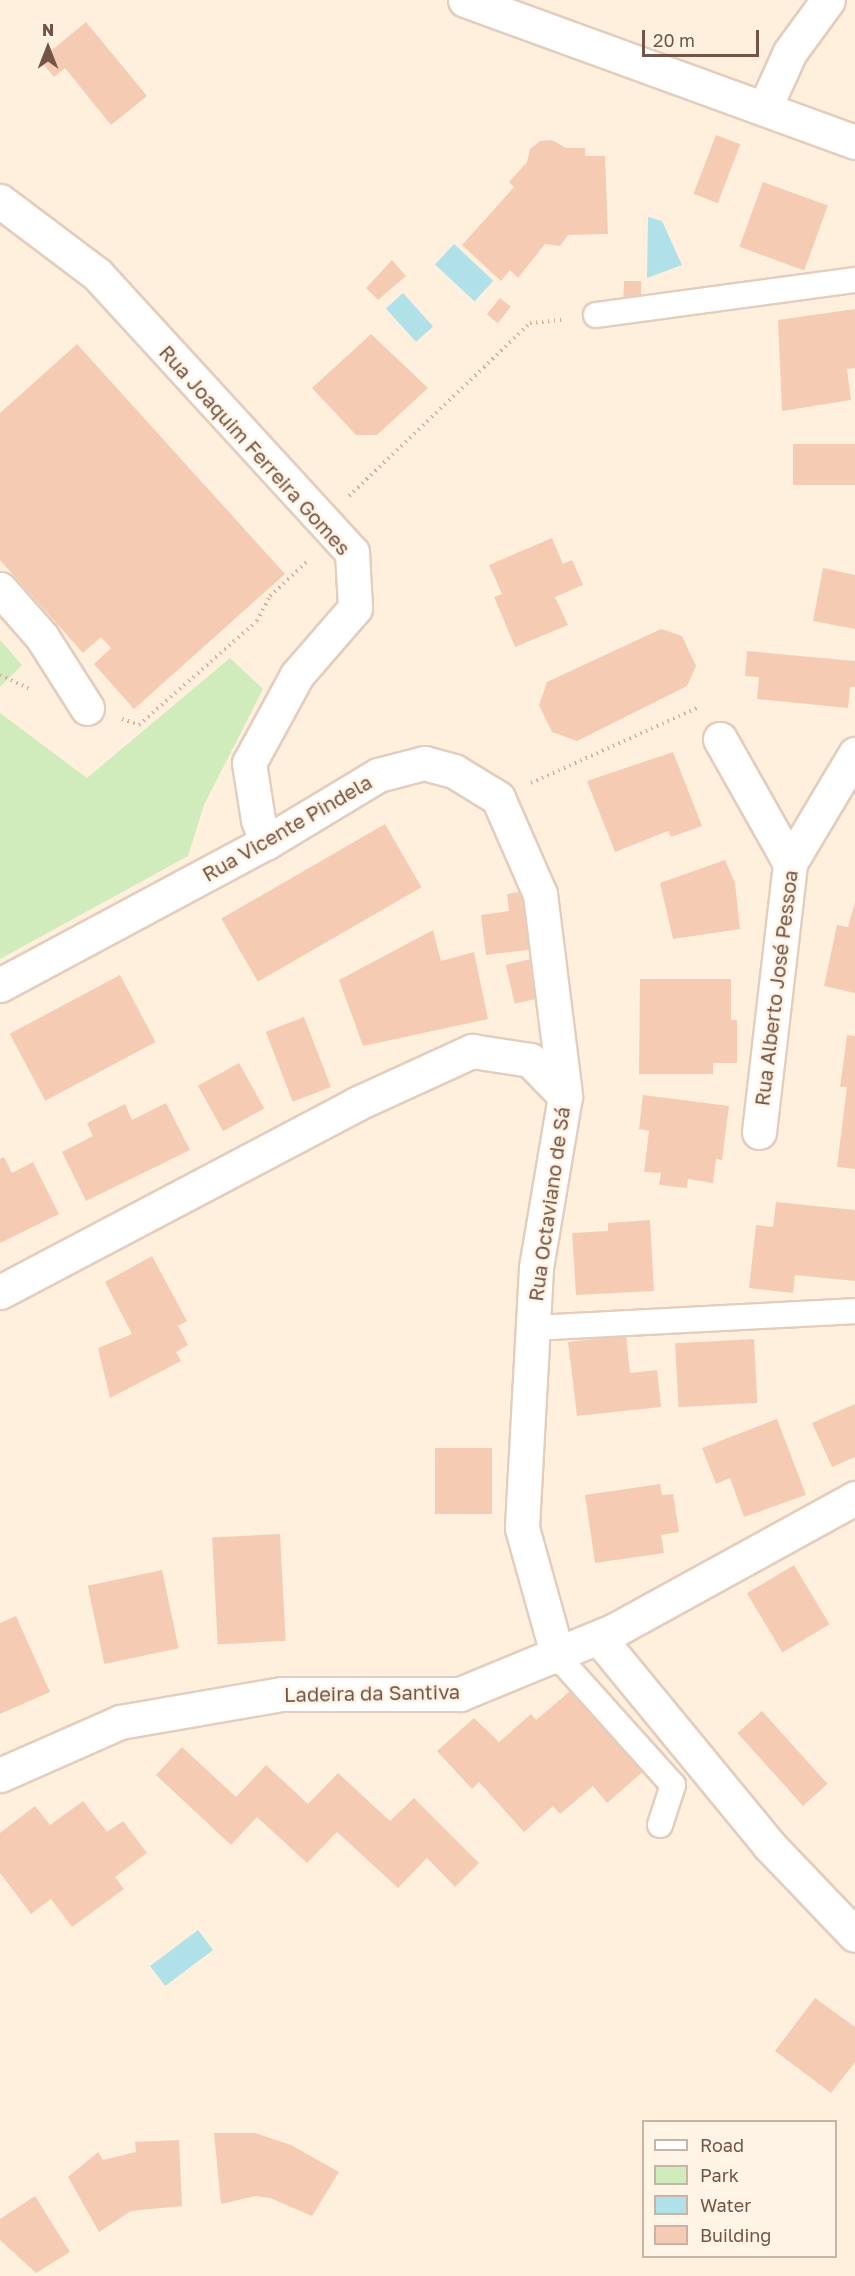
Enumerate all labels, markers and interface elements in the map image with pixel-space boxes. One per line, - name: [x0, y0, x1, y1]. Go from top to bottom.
- north arrow: [18, 18, 78, 78]
- scale bar: [645, 18, 762, 56]
- text: N: [42, 20, 54, 40]
- text: 20 m: [653, 29, 695, 51]
- street label: Rua Joaquim Ferreira Gomes: [154, 340, 356, 560]
- street label: Rua Vicente Pindela: [198, 770, 376, 886]
- street label: Rua Alberto José Pessoa: [750, 869, 802, 1107]
- street label: Rua Octaviano de Sá: [523, 1105, 575, 1303]
- street label: Ladeira da Santiva: [284, 1679, 460, 1707]
- legend: [642, 2120, 837, 2258]
- text: Road: [700, 2134, 744, 2156]
- text: Park: [700, 2164, 739, 2186]
- text: Water: [700, 2194, 751, 2216]
- text: Building: [700, 2224, 771, 2246]

